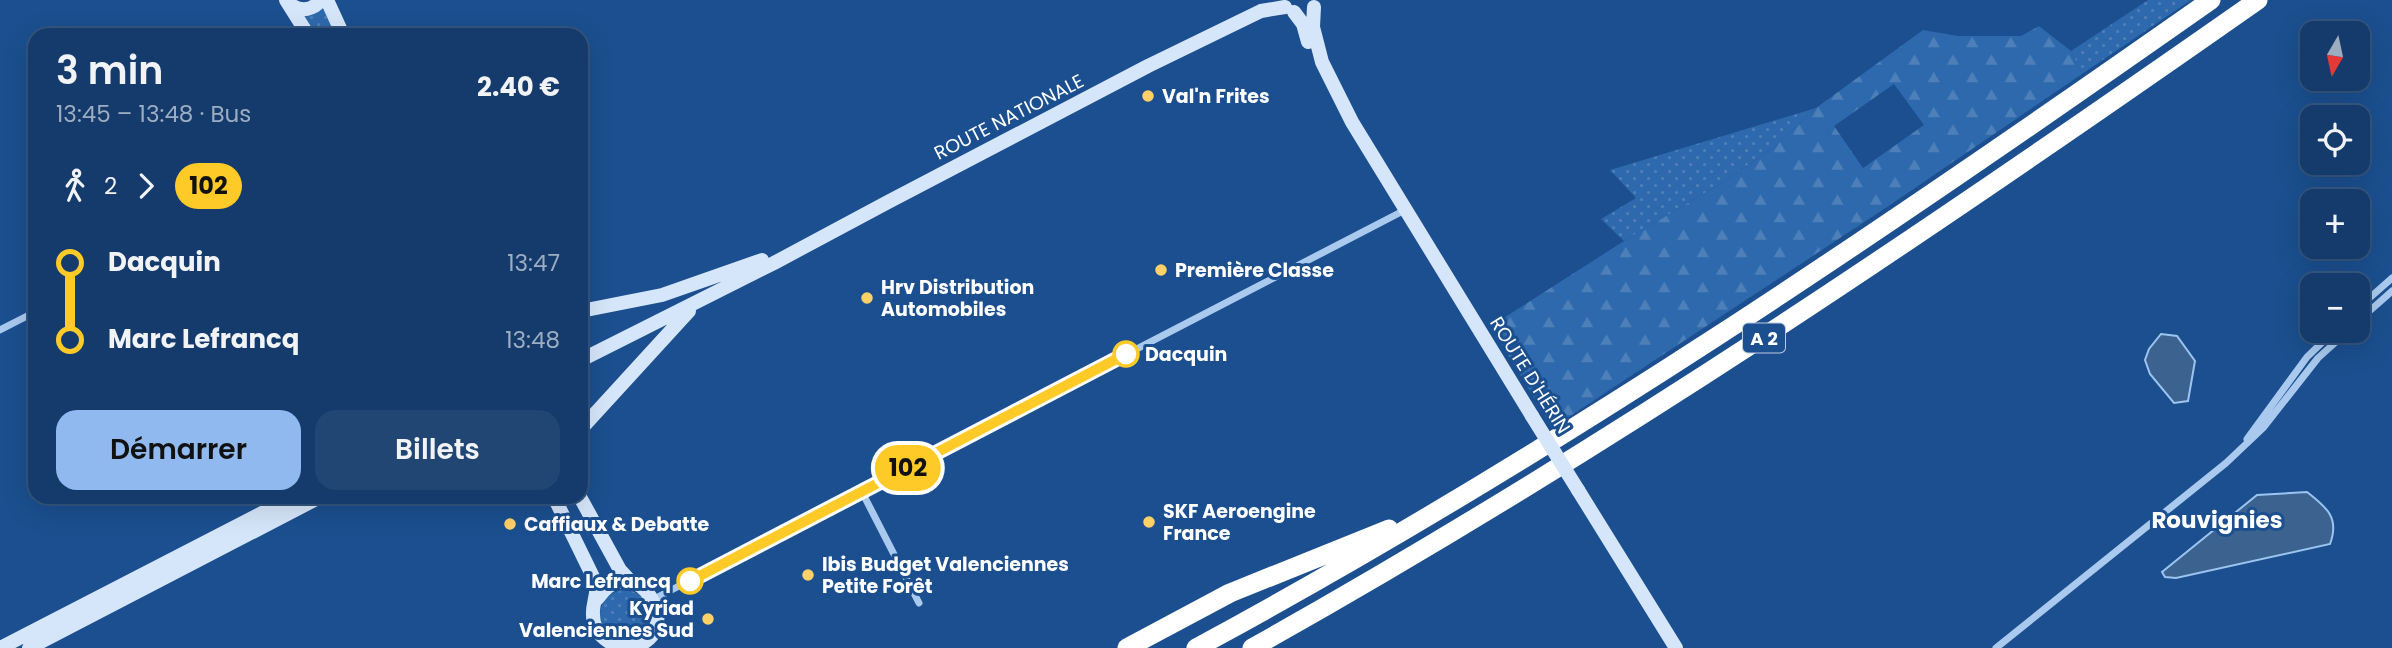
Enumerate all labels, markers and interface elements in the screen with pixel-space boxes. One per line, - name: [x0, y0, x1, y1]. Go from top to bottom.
- north arrow: [2300, 21, 2370, 91]
- map controls: [2300, 21, 2370, 343]
- text: 3 min: [56, 44, 163, 97]
- street label: ROUTE NATIONALE: [930, 68, 1088, 166]
- text: 2.40 €: [477, 69, 560, 105]
- place label: Val'n Frites: [1162, 83, 1270, 110]
- marker: Val'n Frites: [1140, 88, 1156, 104]
- text: 13:45 – 13:48 · Bus: [56, 98, 251, 130]
- button: locate: [2300, 105, 2370, 175]
- icon: walk: [56, 167, 94, 205]
- icon: forward: [127, 167, 165, 205]
- text: 102: [189, 169, 228, 202]
- text: 2: [104, 170, 117, 202]
- button: +: [2300, 189, 2370, 259]
- text: Dacquin: [108, 244, 221, 280]
- text: 13:47: [507, 247, 560, 279]
- place label: Première Classe: [1175, 257, 1334, 284]
- marker: Première Classe: [1153, 262, 1169, 278]
- button: −: [2300, 273, 2370, 343]
- place label: Hrv Distribution Automobiles: [881, 274, 1034, 323]
- marker: Hrv Distribution Automobiles: [859, 290, 875, 306]
- street label: ROUTE D'HÉRIN: [1483, 311, 1577, 439]
- text: Marc Lefrancq: [108, 321, 299, 357]
- text: 13:48: [505, 324, 560, 356]
- road number: A 2: [1743, 324, 1785, 352]
- marker: Dacquin: [1113, 341, 1139, 367]
- place label: Dacquin: [1145, 341, 1227, 368]
- button: Démarrer: [56, 410, 301, 490]
- button: Billets: [315, 410, 560, 490]
- line badge: 102: [868, 445, 948, 491]
- text: 102: [889, 451, 927, 484]
- place label: SKF Aeroengine France: [1163, 498, 1316, 547]
- district label: Rouvignies: [2151, 504, 2283, 536]
- place label: Caffiaux & Debatte: [524, 511, 710, 538]
- marker: SKF Aeroengine France: [1141, 514, 1157, 530]
- marker: Caffiaux & Debatte: [502, 516, 518, 532]
- place label: Ibis Budget Valenciennes Petite Forêt: [822, 551, 1069, 600]
- marker: Ibis Budget Valenciennes Petite Forêt: [800, 567, 816, 583]
- place label: Marc Lefrancq: [531, 568, 671, 595]
- marker: Marc Lefrancq: [677, 568, 703, 594]
- place label: Kyriad Valenciennes Sud: [519, 595, 694, 644]
- marker: Kyriad Valenciennes Sud: [700, 611, 716, 627]

